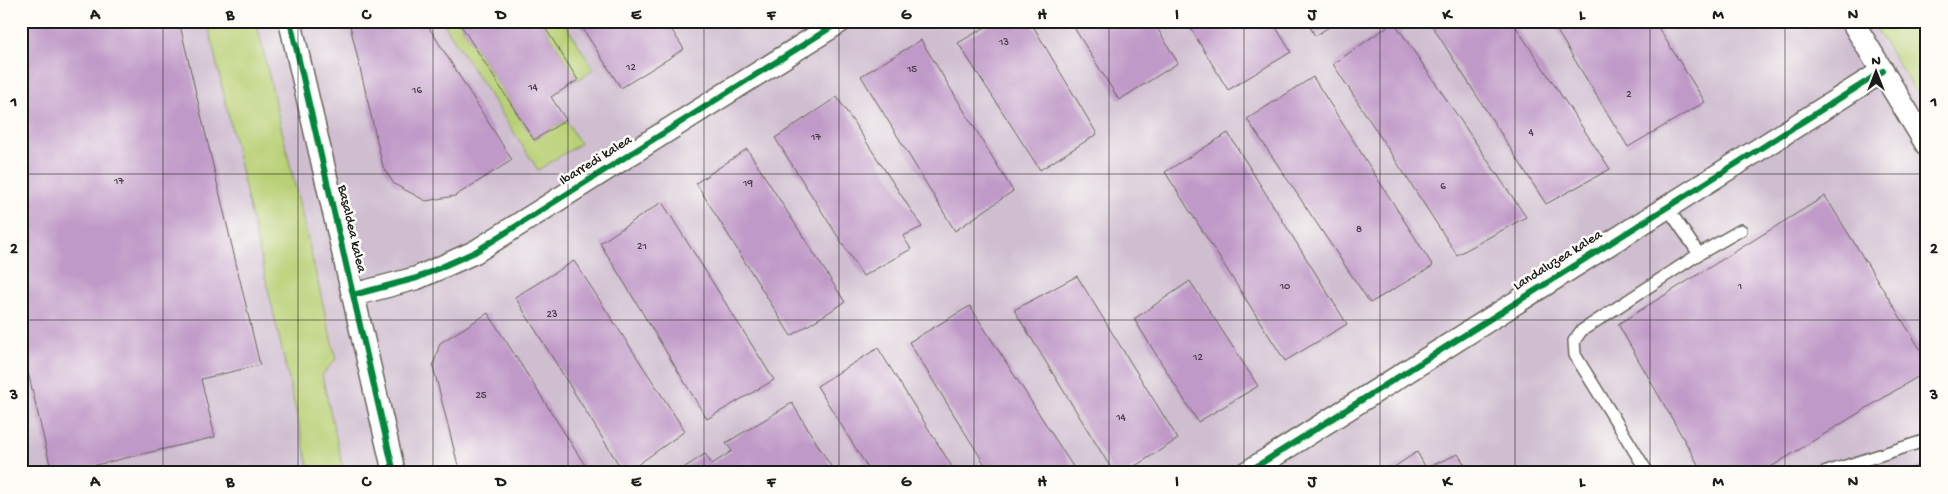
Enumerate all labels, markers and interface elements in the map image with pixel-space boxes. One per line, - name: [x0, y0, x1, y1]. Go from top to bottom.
- text: A: [89, 7, 101, 26]
- text: B: [225, 7, 235, 26]
- text: C: [361, 7, 372, 26]
- text: D: [494, 7, 507, 26]
- text: E: [631, 7, 642, 26]
- text: F: [766, 7, 777, 26]
- text: G: [901, 7, 912, 26]
- text: H: [1037, 7, 1047, 26]
- text: I: [1175, 7, 1179, 26]
- text: J: [1307, 7, 1318, 26]
- text: K: [1442, 7, 1454, 26]
- text: L: [1579, 7, 1586, 26]
- text: M: [1712, 7, 1724, 26]
- text: N: [1848, 7, 1859, 26]
- house number: 13: [998, 37, 1009, 49]
- north arrow: [1850, 48, 1900, 98]
- text: N: [1871, 53, 1881, 70]
- house number: 12: [625, 62, 637, 74]
- house number: 15: [906, 64, 917, 76]
- house number: 14: [527, 82, 539, 94]
- house number: 16: [411, 85, 422, 97]
- house number: 2: [1626, 89, 1632, 101]
- text: 1: [10, 94, 17, 113]
- text: 1: [1930, 94, 1937, 113]
- house number: 4: [1528, 127, 1534, 139]
- street label: Ibarredi kalea: [557, 131, 636, 190]
- house number: 17: [810, 132, 821, 144]
- house number: 17: [113, 176, 124, 188]
- house number: 19: [742, 178, 753, 190]
- house number: 6: [1440, 181, 1446, 193]
- street label: Basaldea kalea: [332, 182, 370, 276]
- house number: 8: [1356, 224, 1362, 236]
- street label: Landaluzea kalea: [1510, 226, 1607, 295]
- text: 2: [10, 241, 18, 260]
- house number: 21: [637, 241, 647, 253]
- text: 2: [1930, 241, 1938, 260]
- house number: 10: [1279, 281, 1290, 293]
- house number: 1: [1737, 281, 1742, 293]
- house number: 23: [546, 309, 558, 321]
- house number: 12: [1192, 352, 1204, 364]
- text: 3: [9, 387, 18, 406]
- text: 3: [1929, 387, 1938, 406]
- house number: 25: [475, 390, 487, 402]
- house number: 14: [1115, 412, 1127, 424]
- text: A: [89, 474, 101, 493]
- text: B: [225, 474, 235, 493]
- text: C: [361, 474, 372, 493]
- text: D: [494, 474, 507, 493]
- text: E: [631, 474, 642, 493]
- text: F: [766, 474, 777, 493]
- text: G: [901, 474, 912, 493]
- text: H: [1037, 474, 1047, 493]
- text: I: [1175, 474, 1179, 493]
- text: J: [1307, 474, 1318, 493]
- text: K: [1442, 474, 1454, 493]
- text: L: [1579, 474, 1586, 493]
- text: M: [1712, 474, 1724, 493]
- text: N: [1848, 474, 1859, 493]

